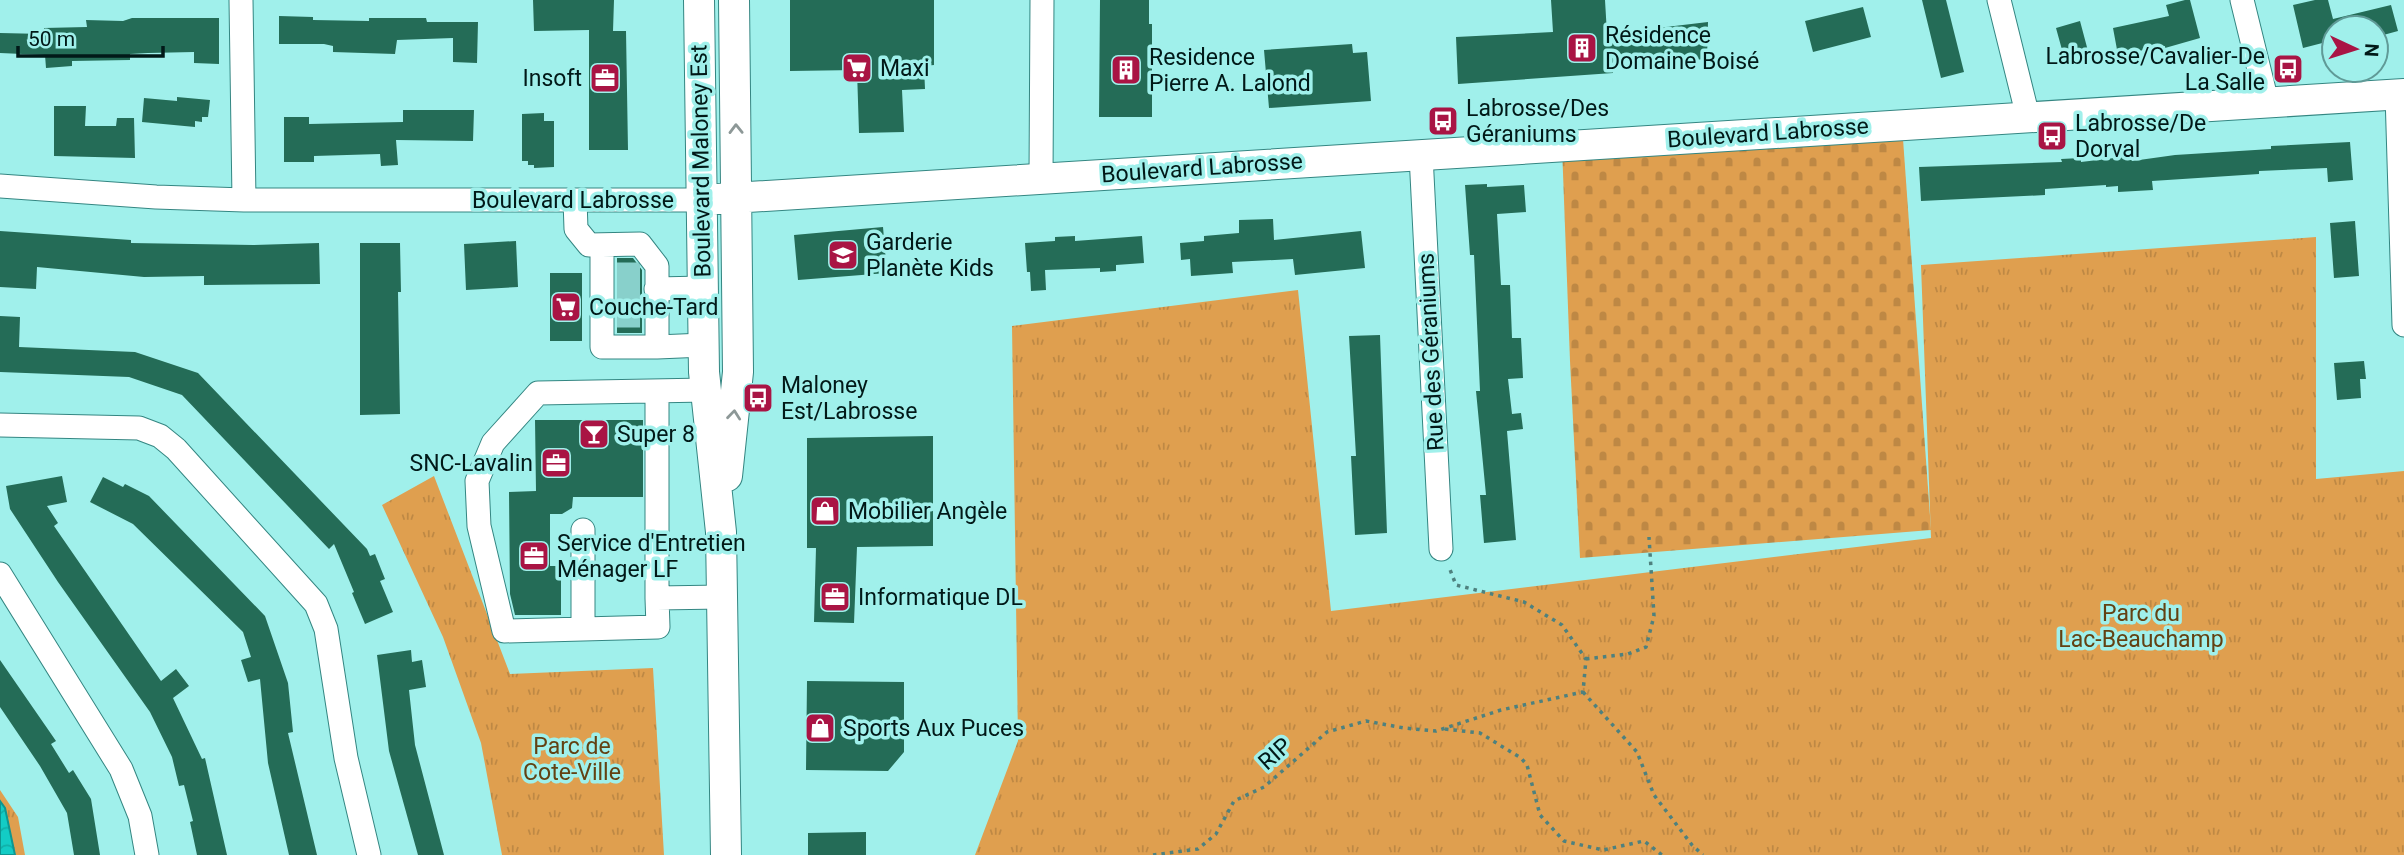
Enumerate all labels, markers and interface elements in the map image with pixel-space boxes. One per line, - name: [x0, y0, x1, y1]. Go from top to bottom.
- scale bar: [18, 14, 163, 58]
- north arrow: [2320, 14, 2390, 84]
- place label: Résidence Domaine Boisé: [1605, 22, 1759, 75]
- text: 50 m: [28, 27, 75, 51]
- building icon: Résidence Domaine Boisé: [1565, 31, 1599, 65]
- place label: Labrosse/Cavalier-De La Salle: [2045, 43, 2265, 96]
- text: N: [2360, 43, 2383, 58]
- street label: Boulevard Maloney Est: [685, 44, 717, 278]
- place label: Residence Pierre A. Lalond: [1149, 44, 1311, 97]
- supermarket icon: Maxi: [840, 51, 874, 85]
- bus stop icon: Labrosse/Cavalier-De La Salle: [2271, 52, 2305, 86]
- building icon: Residence Pierre A. Lalond: [1109, 53, 1143, 87]
- place label: Maxi: [880, 55, 930, 82]
- office icon: Insoft: [588, 61, 622, 95]
- place label: Insoft: [523, 65, 582, 92]
- place label: Labrosse/Des Géraniums: [1466, 95, 1609, 148]
- bus stop icon: Labrosse/Des Géraniums: [1426, 104, 1460, 138]
- place label: Labrosse/De Dorval: [2075, 110, 2206, 163]
- street label: Boulevard Labrosse: [1666, 112, 1870, 154]
- bus stop icon: Labrosse/De Dorval: [2035, 119, 2069, 153]
- one-way arrow: [728, 123, 743, 134]
- street label: Boulevard Labrosse: [1100, 147, 1304, 189]
- street label: Boulevard Labrosse: [472, 187, 674, 214]
- place label: Garderie Planète Kids: [866, 229, 994, 282]
- school or university icon: Garderie Planète Kids: [826, 238, 860, 272]
- street label: Rue des Géraniums: [1412, 252, 1450, 452]
- supermarket icon: Couche-Tard: [549, 290, 583, 324]
- place label: Couche-Tard: [589, 294, 719, 321]
- place label: Maloney Est/Labrosse: [781, 372, 917, 425]
- bus stop icon: Maloney Est/Labrosse: [741, 381, 775, 415]
- one-way arrow: [726, 409, 741, 421]
- bar icon: Super 8: [577, 417, 611, 451]
- place label: Super 8: [617, 421, 695, 448]
- office icon: SNC-Lavalin: [539, 446, 573, 480]
- place label: SNC-Lavalin: [410, 450, 533, 477]
- shop icon: Mobilier Angèle: [808, 494, 842, 528]
- place label: Mobilier Angèle: [848, 498, 1007, 525]
- place label: Service d'Entretien Ménager LF: [557, 530, 746, 583]
- office icon: Service d'Entretien Ménager LF: [517, 539, 551, 573]
- office icon: Informatique DL: [818, 580, 852, 614]
- place label: Informatique DL: [858, 584, 1023, 611]
- park label: Parc du Lac-Beauchamp: [2058, 600, 2224, 653]
- shop icon: Sports Aux Puces: [803, 711, 837, 745]
- place label: Sports Aux Puces: [843, 715, 1024, 742]
- street label: RIP: [1253, 732, 1297, 776]
- park label: Parc de Cote-Ville: [523, 733, 621, 786]

